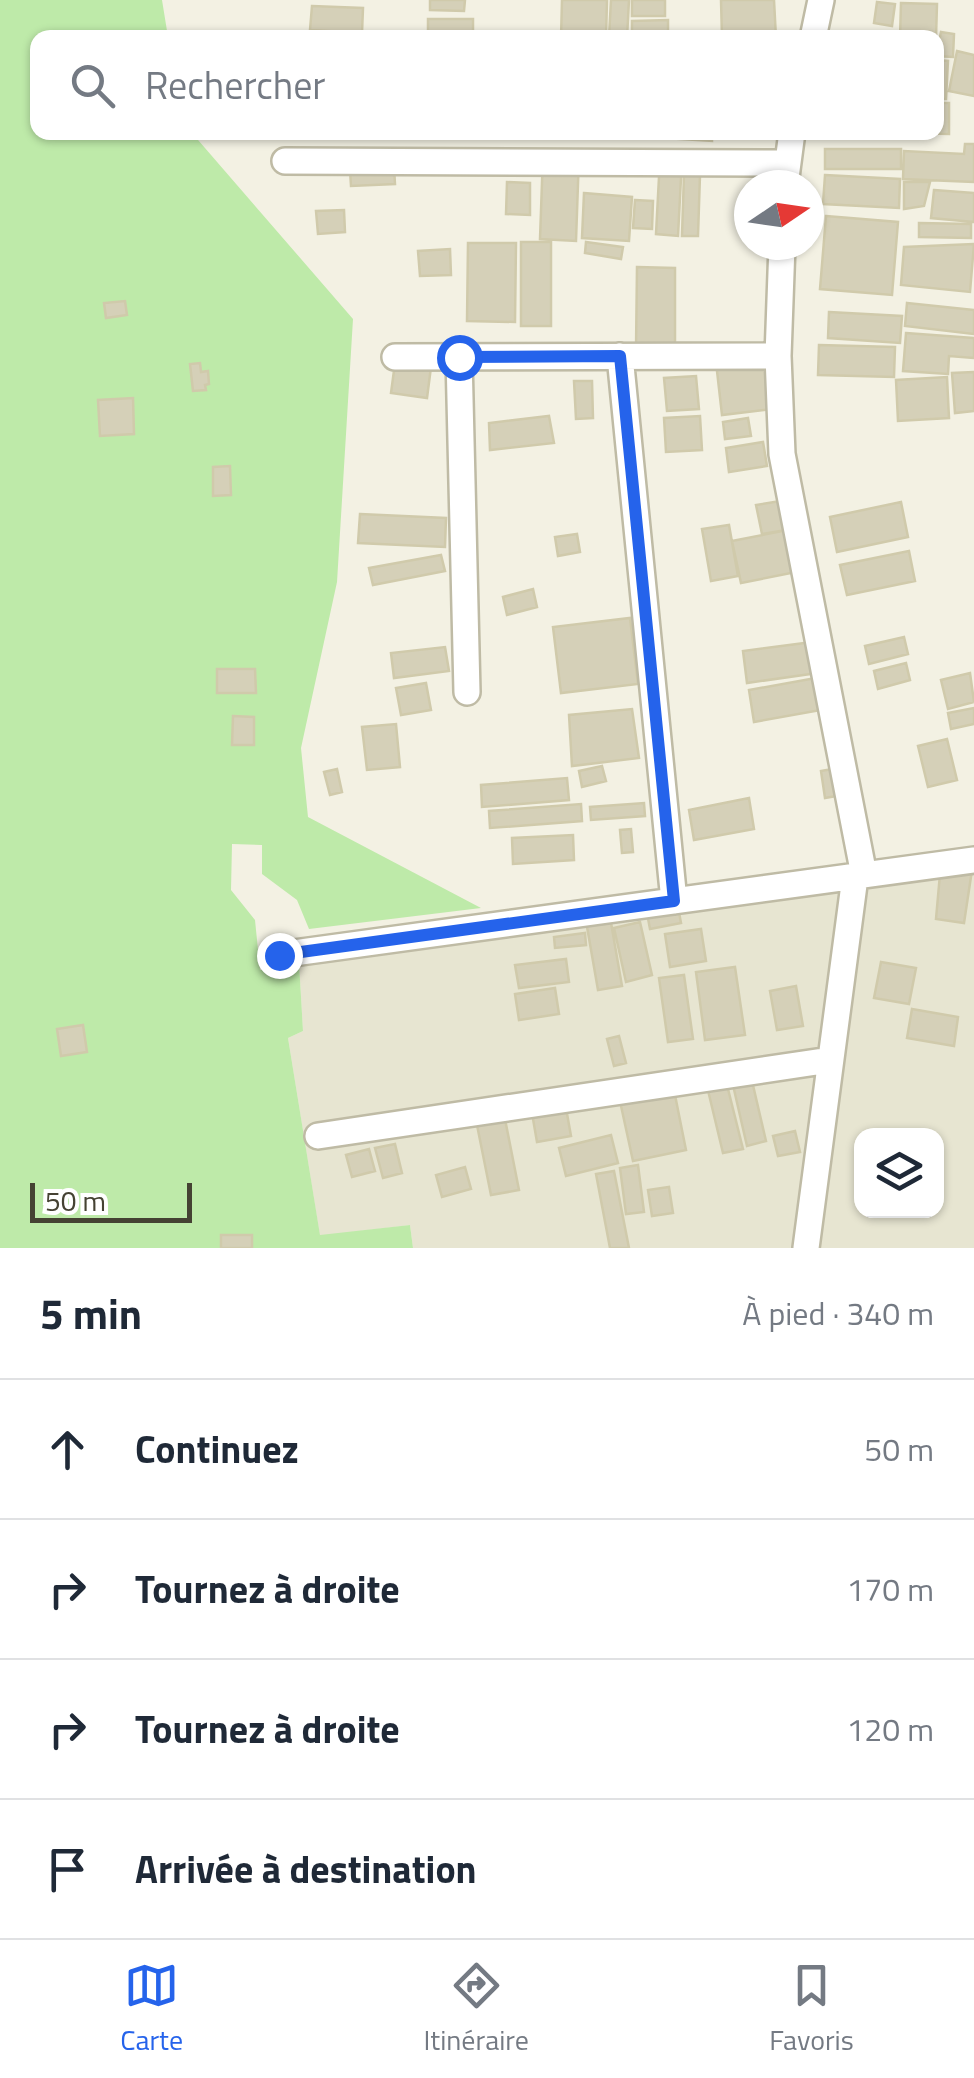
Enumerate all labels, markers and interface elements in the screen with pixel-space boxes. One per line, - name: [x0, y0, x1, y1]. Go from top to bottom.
- search box: [30, 30, 944, 140]
- text: Rechercher: [145, 56, 326, 114]
- icon: search: [65, 58, 120, 113]
- north arrow: [734, 170, 824, 260]
- route start: [437, 335, 483, 381]
- route end: [257, 933, 303, 979]
- map controls: [854, 1128, 944, 1218]
- button: layers: [854, 1128, 944, 1218]
- scale bar: [30, 1178, 192, 1222]
- text: 50 m: [45, 1179, 106, 1222]
- text: 5 min: [40, 1281, 142, 1345]
- text: À pied · 340 m: [742, 1289, 934, 1337]
- text: Continuez: [135, 1420, 299, 1478]
- icon: ahead: [40, 1422, 95, 1477]
- text: 50 m: [864, 1425, 934, 1473]
- text: Tournez à droite: [135, 1560, 400, 1618]
- icon: right: [40, 1562, 95, 1617]
- text: 170 m: [846, 1565, 934, 1613]
- text: Tournez à droite: [135, 1700, 400, 1758]
- icon: right: [40, 1702, 95, 1757]
- text: 120 m: [846, 1705, 934, 1753]
- text: Arrivée à destination: [135, 1840, 477, 1898]
- icon: arrive: [40, 1842, 95, 1897]
- tab: Carte: [120, 1958, 183, 2061]
- tab: Itinéraire: [423, 1958, 529, 2061]
- tab: Favoris: [769, 1958, 854, 2061]

